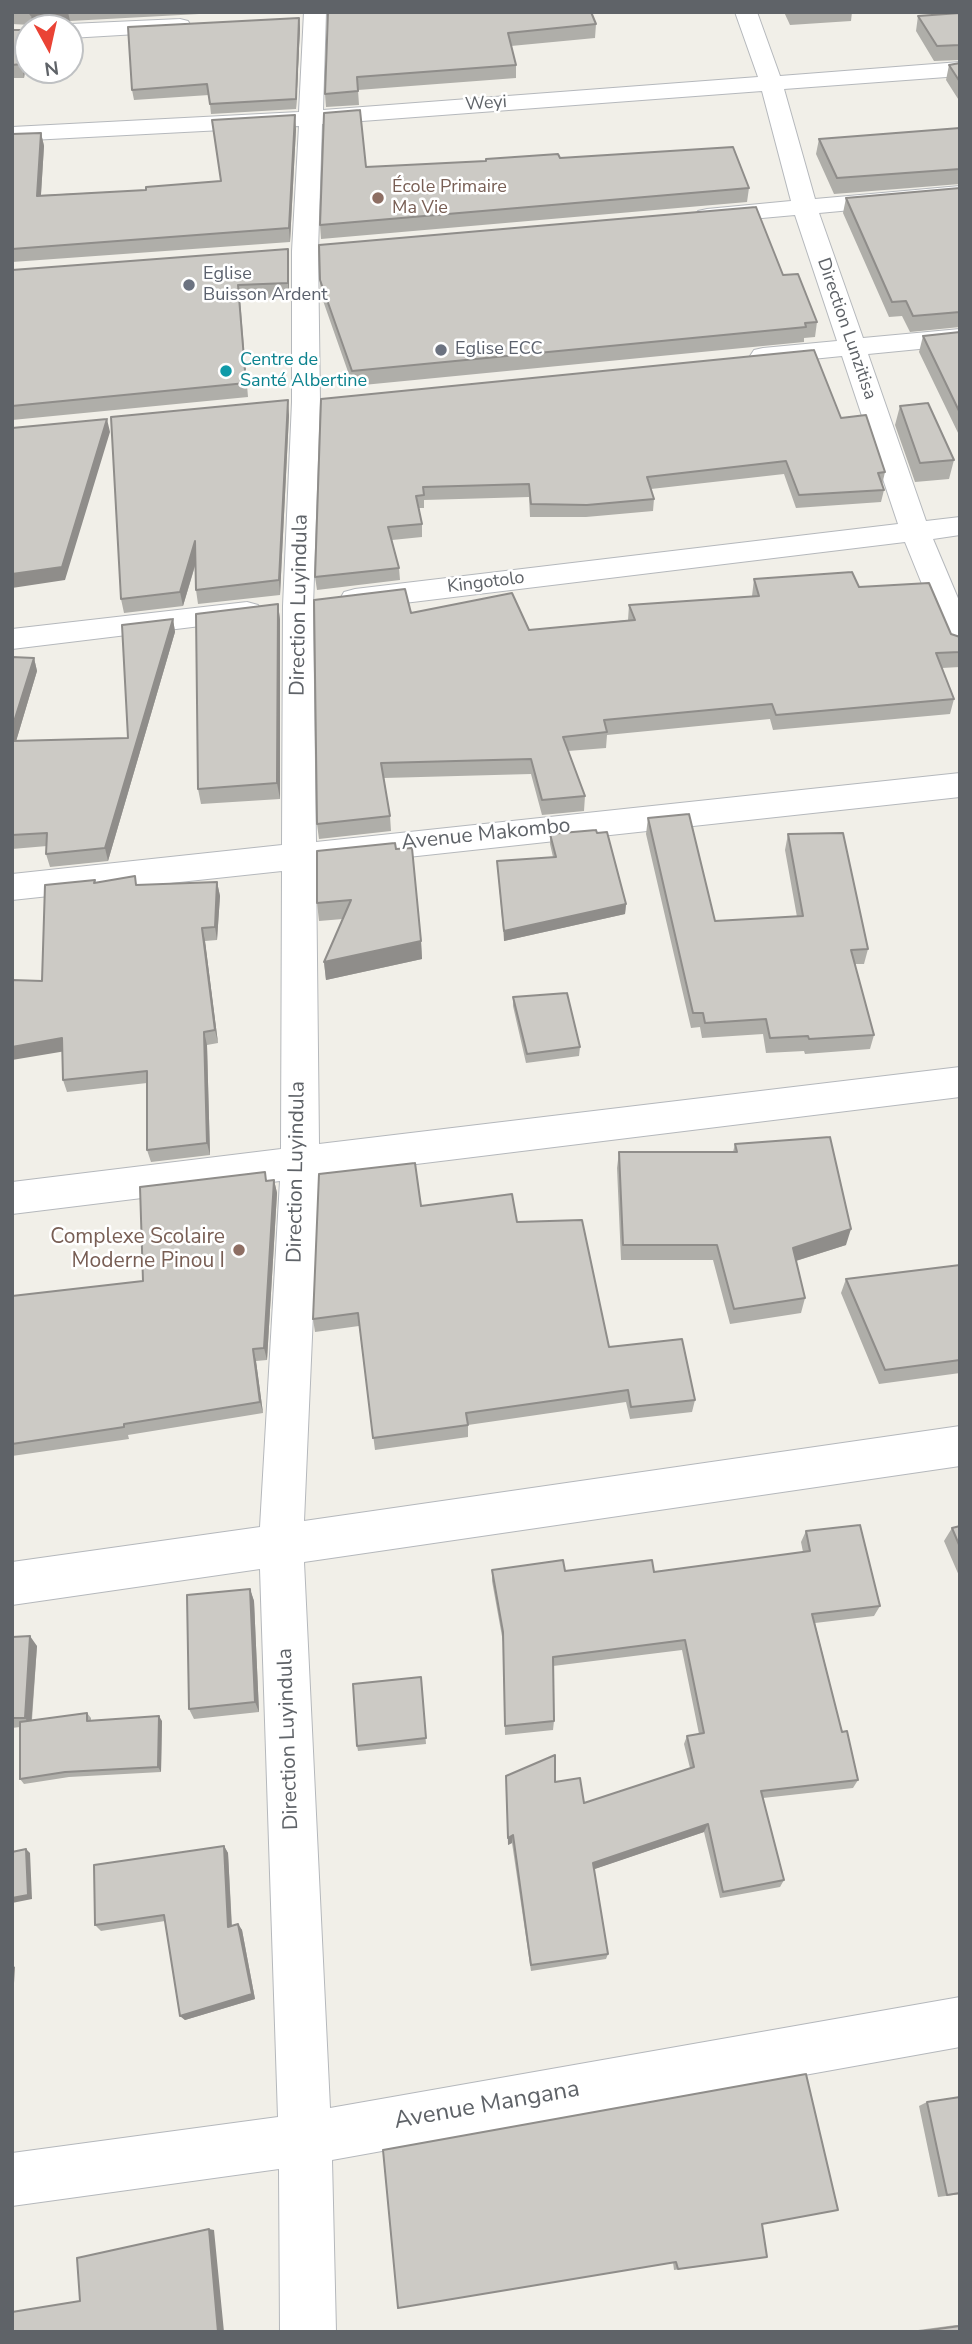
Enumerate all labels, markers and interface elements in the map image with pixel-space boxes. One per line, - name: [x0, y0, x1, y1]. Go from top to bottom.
- north arrow: [14, 14, 84, 84]
- text: N: [43, 54, 60, 82]
- street label: Weyi: [464, 92, 508, 116]
- place label: École Primaire Ma Vie: [392, 177, 507, 220]
- marker: École Primaire Ma Vie: [370, 190, 386, 206]
- street label: Direction Lunzitisa: [812, 255, 880, 403]
- place label: Eglise Buisson Ardent: [203, 264, 328, 306]
- marker: Eglise Buisson Ardent: [181, 277, 197, 293]
- place label: Eglise ECC: [455, 339, 543, 361]
- marker: Eglise ECC: [433, 342, 449, 358]
- place label: Centre de Santé Albertine: [240, 350, 367, 392]
- marker: Centre de Santé Albertine: [218, 363, 234, 379]
- street label: Direction Luyindula: [286, 514, 314, 696]
- street label: Kingotolo: [446, 568, 526, 598]
- street label: Avenue Makombo: [400, 814, 572, 856]
- street label: Direction Luyindula: [283, 1081, 311, 1263]
- place label: Complexe Scolaire Moderne Pinou I: [50, 1225, 225, 1275]
- marker: Complexe Scolaire Moderne Pinou I: [231, 1242, 247, 1258]
- street label: Direction Luyindula: [273, 1648, 305, 1830]
- street label: Avenue Mangana: [392, 2076, 582, 2136]

